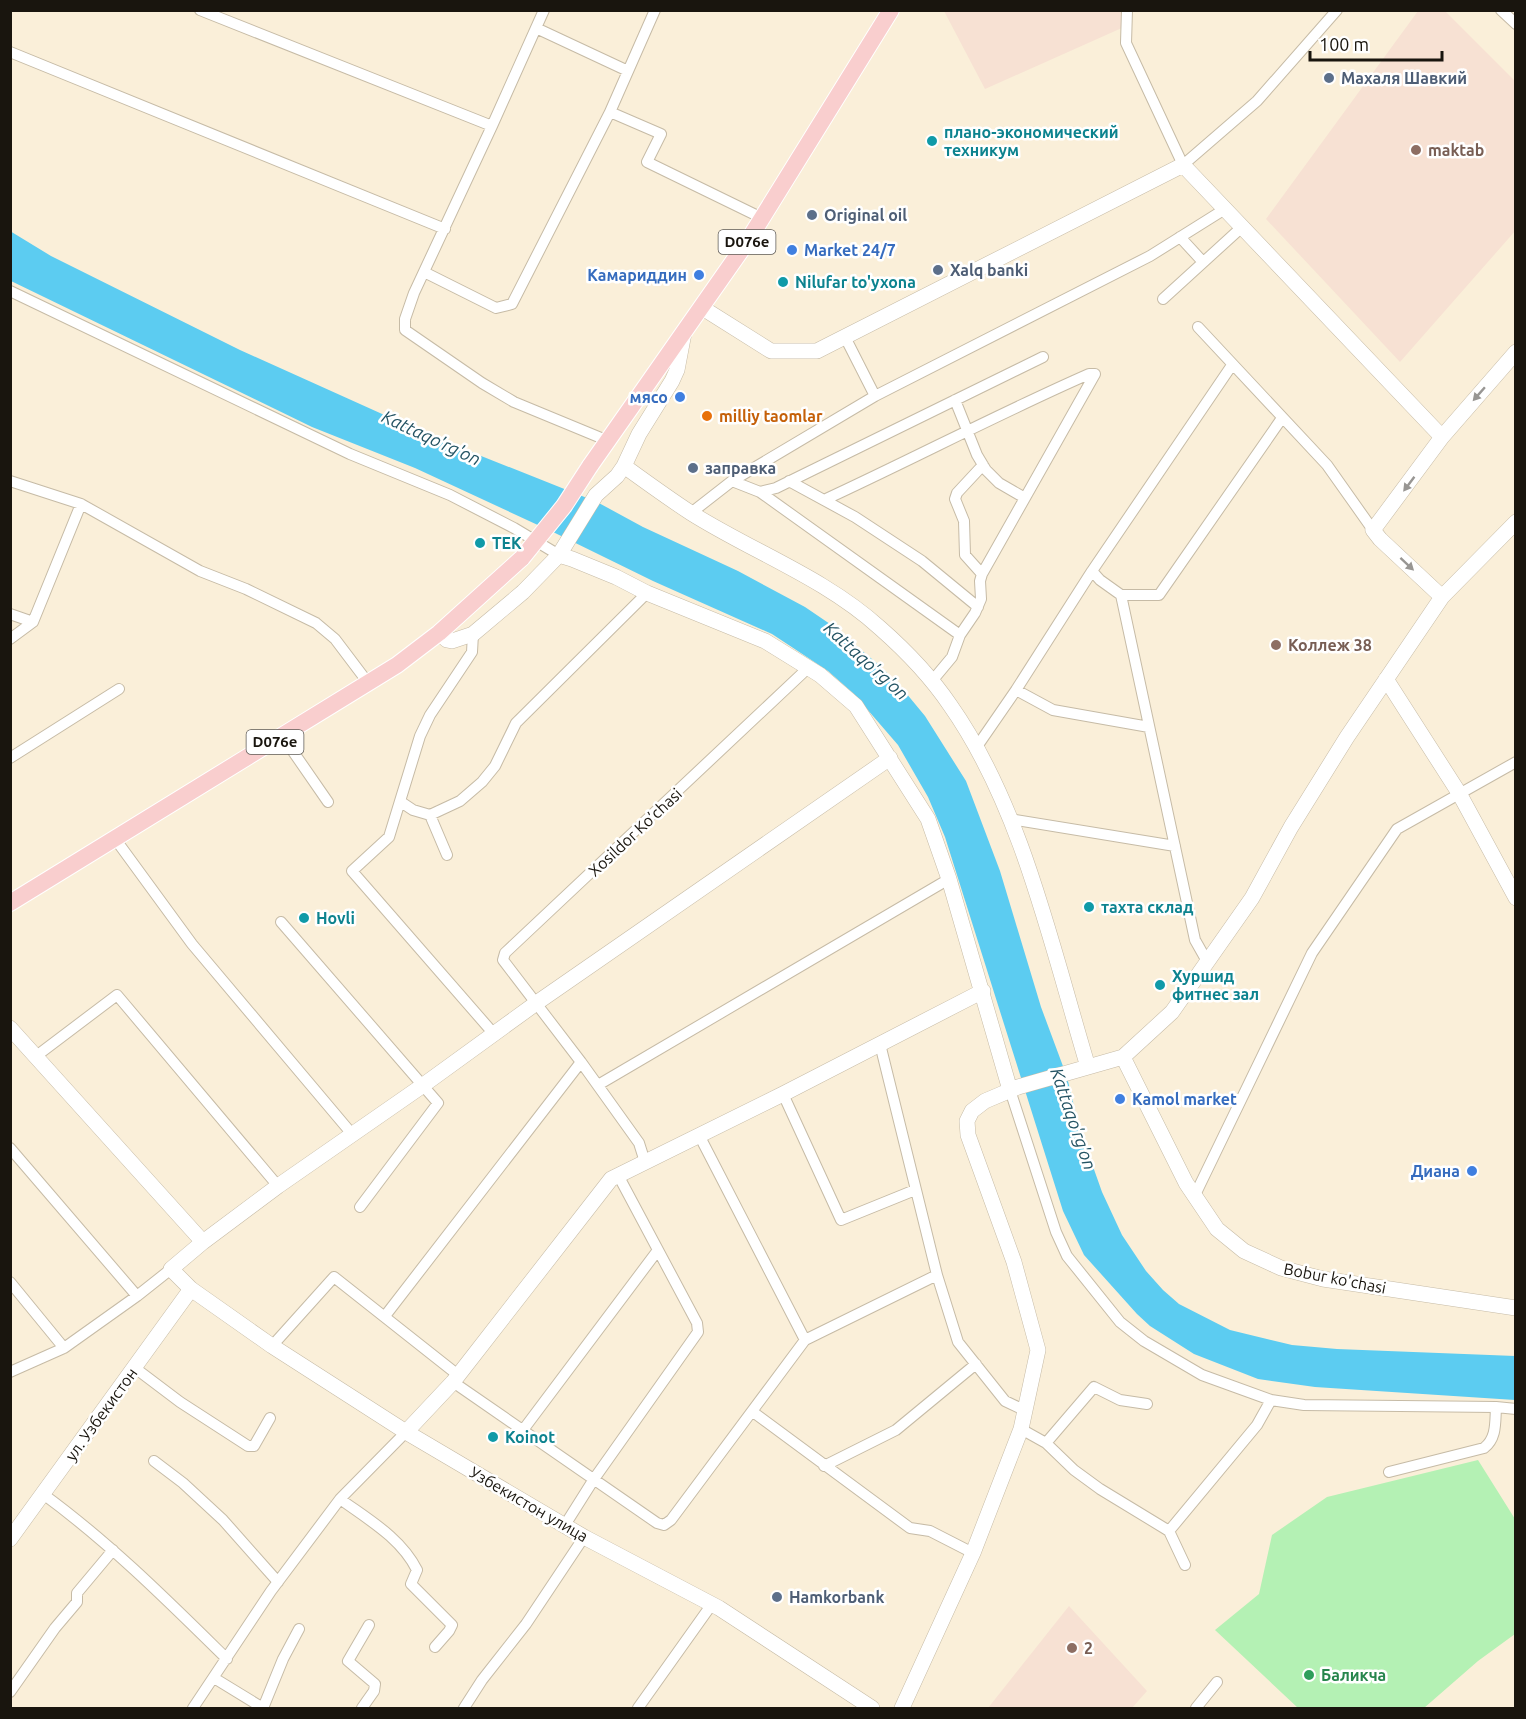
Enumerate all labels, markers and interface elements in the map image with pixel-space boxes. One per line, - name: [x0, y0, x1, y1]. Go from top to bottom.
- scale bar: [1310, 24, 1442, 62]
- text: 100 m: [1319, 34, 1369, 54]
- place label: Махаля Шавкий: [1341, 69, 1467, 87]
- marker: Махаля Шавкий: [1322, 71, 1336, 85]
- place label: плано-экономический техникум: [944, 123, 1118, 159]
- marker: плано-экономический техникум: [925, 134, 939, 148]
- place label: maktab: [1428, 141, 1484, 159]
- marker: maktab: [1409, 143, 1423, 157]
- place label: Original oil: [824, 206, 907, 224]
- marker: Original oil: [805, 208, 819, 222]
- road number: D076e: [718, 230, 776, 254]
- place label: Market 24/7: [804, 241, 896, 259]
- marker: Market 24/7: [785, 243, 799, 257]
- place label: Xalq banki: [950, 261, 1028, 279]
- marker: Xalq banki: [931, 263, 945, 277]
- place label: Камариддин: [587, 266, 687, 284]
- marker: Камариддин: [692, 268, 706, 282]
- place label: Nilufar to'yxona: [795, 273, 916, 291]
- marker: Nilufar to'yxona: [776, 275, 790, 289]
- one-way arrow: [1473, 386, 1486, 401]
- place label: мясо: [630, 388, 668, 406]
- marker: мясо: [673, 390, 687, 404]
- water label: Kattaqo'rg'on: [379, 406, 484, 469]
- place label: milliy taomlar: [719, 407, 823, 425]
- marker: milliy taomlar: [700, 409, 714, 423]
- place label: заправка: [705, 459, 776, 477]
- marker: заправка: [686, 461, 700, 475]
- one-way arrow: [1402, 476, 1415, 492]
- place label: TEK: [492, 534, 522, 552]
- marker: TEK: [473, 536, 487, 550]
- one-way arrow: [1399, 557, 1414, 570]
- water label: Kattaqo'rg'on: [820, 617, 913, 703]
- place label: Коллеж 38: [1288, 636, 1372, 654]
- marker: Коллеж 38: [1269, 638, 1283, 652]
- road number: D076e: [246, 730, 304, 754]
- street label: Xosildor Ko’chasi: [585, 784, 685, 880]
- place label: тахта склад: [1101, 898, 1194, 916]
- marker: тахта склад: [1082, 900, 1096, 914]
- place label: Hovli: [316, 909, 355, 927]
- marker: Hovli: [297, 911, 311, 925]
- place label: Хуршид фитнес зал: [1172, 967, 1259, 1003]
- marker: Хуршид фитнес зал: [1153, 978, 1167, 992]
- water label: Kattaqo'rg'on: [1047, 1065, 1101, 1172]
- place label: Kamol market: [1132, 1090, 1237, 1108]
- marker: Kamol market: [1113, 1092, 1127, 1106]
- place label: Диана: [1411, 1162, 1460, 1180]
- marker: Диана: [1465, 1164, 1479, 1178]
- street label: Bobur ko'chasi: [1282, 1259, 1388, 1297]
- street label: ул. Узбекистон: [61, 1364, 141, 1464]
- place label: Koinot: [505, 1428, 555, 1446]
- marker: Koinot: [486, 1430, 500, 1444]
- street label: Узбекистон улица: [467, 1463, 591, 1545]
- place label: Hamkorbank: [789, 1588, 884, 1606]
- marker: Hamkorbank: [770, 1590, 784, 1604]
- place label: 2: [1084, 1639, 1093, 1657]
- marker: 2: [1065, 1641, 1079, 1655]
- place label: Баликча: [1321, 1666, 1386, 1684]
- marker: Баликча: [1302, 1668, 1316, 1682]

